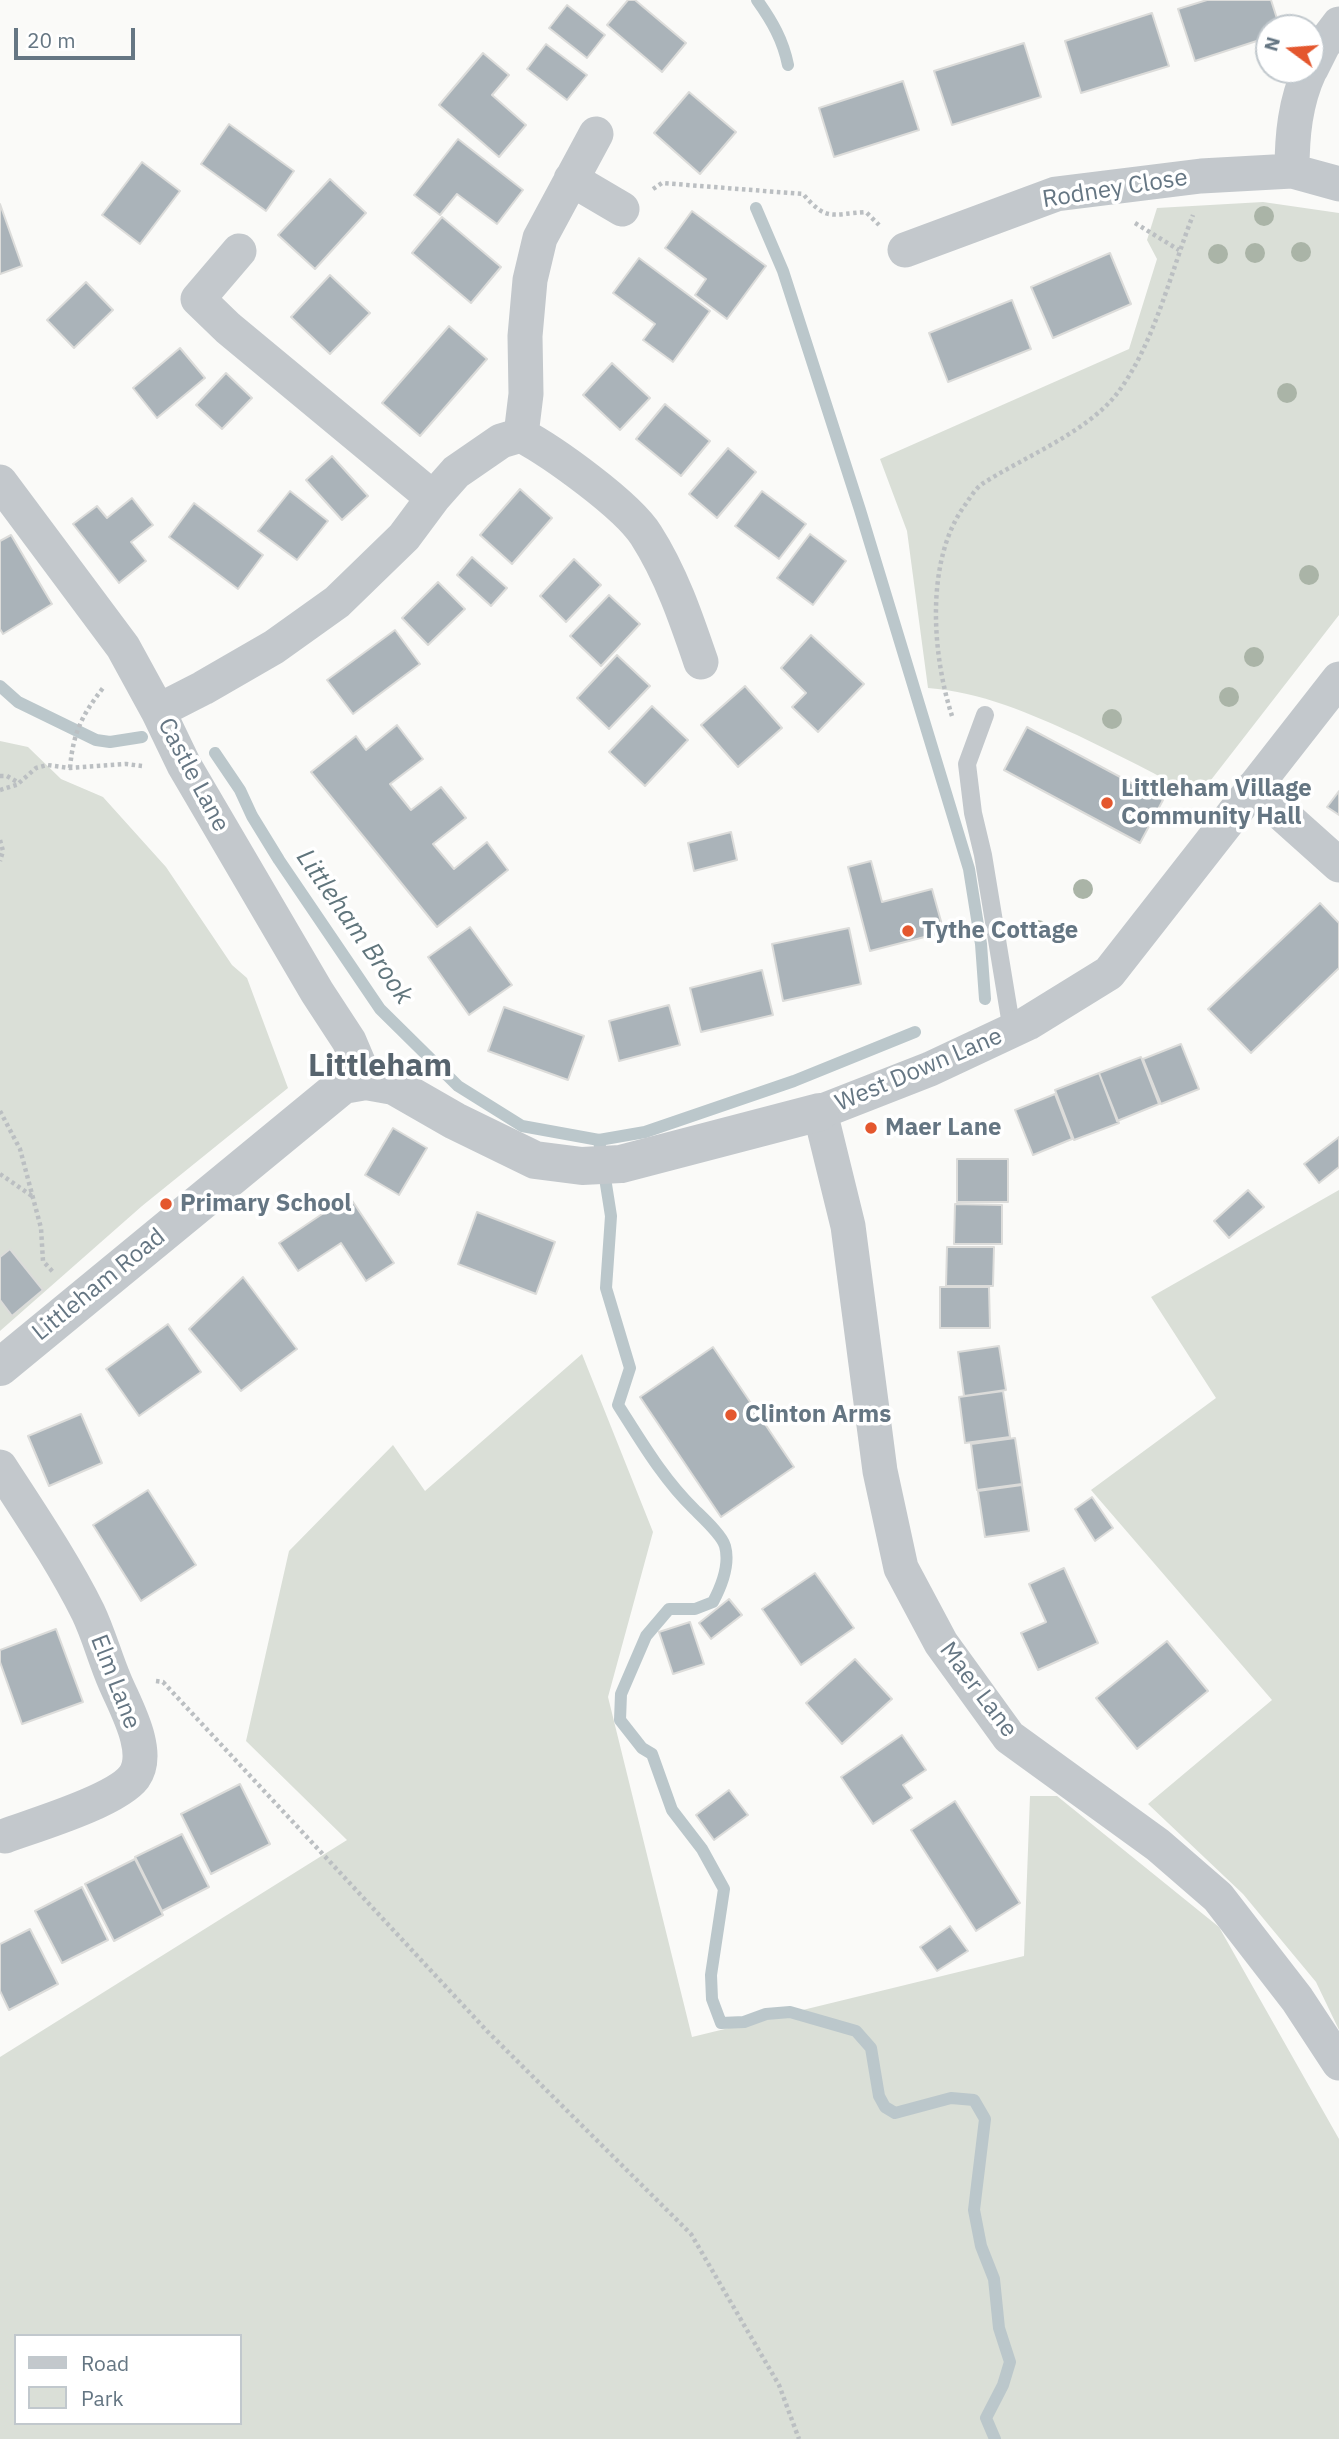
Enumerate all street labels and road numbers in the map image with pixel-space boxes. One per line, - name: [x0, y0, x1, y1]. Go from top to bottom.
- street label: Rodney Close: [1040, 163, 1190, 215]
- street label: Castle Lane: [151, 713, 235, 837]
- street label: West Down Lane: [831, 1022, 1007, 1118]
- street label: Littleham Road: [27, 1223, 171, 1347]
- street label: Elm Lane: [84, 1631, 146, 1733]
- street label: Maer Lane: [933, 1637, 1023, 1743]

